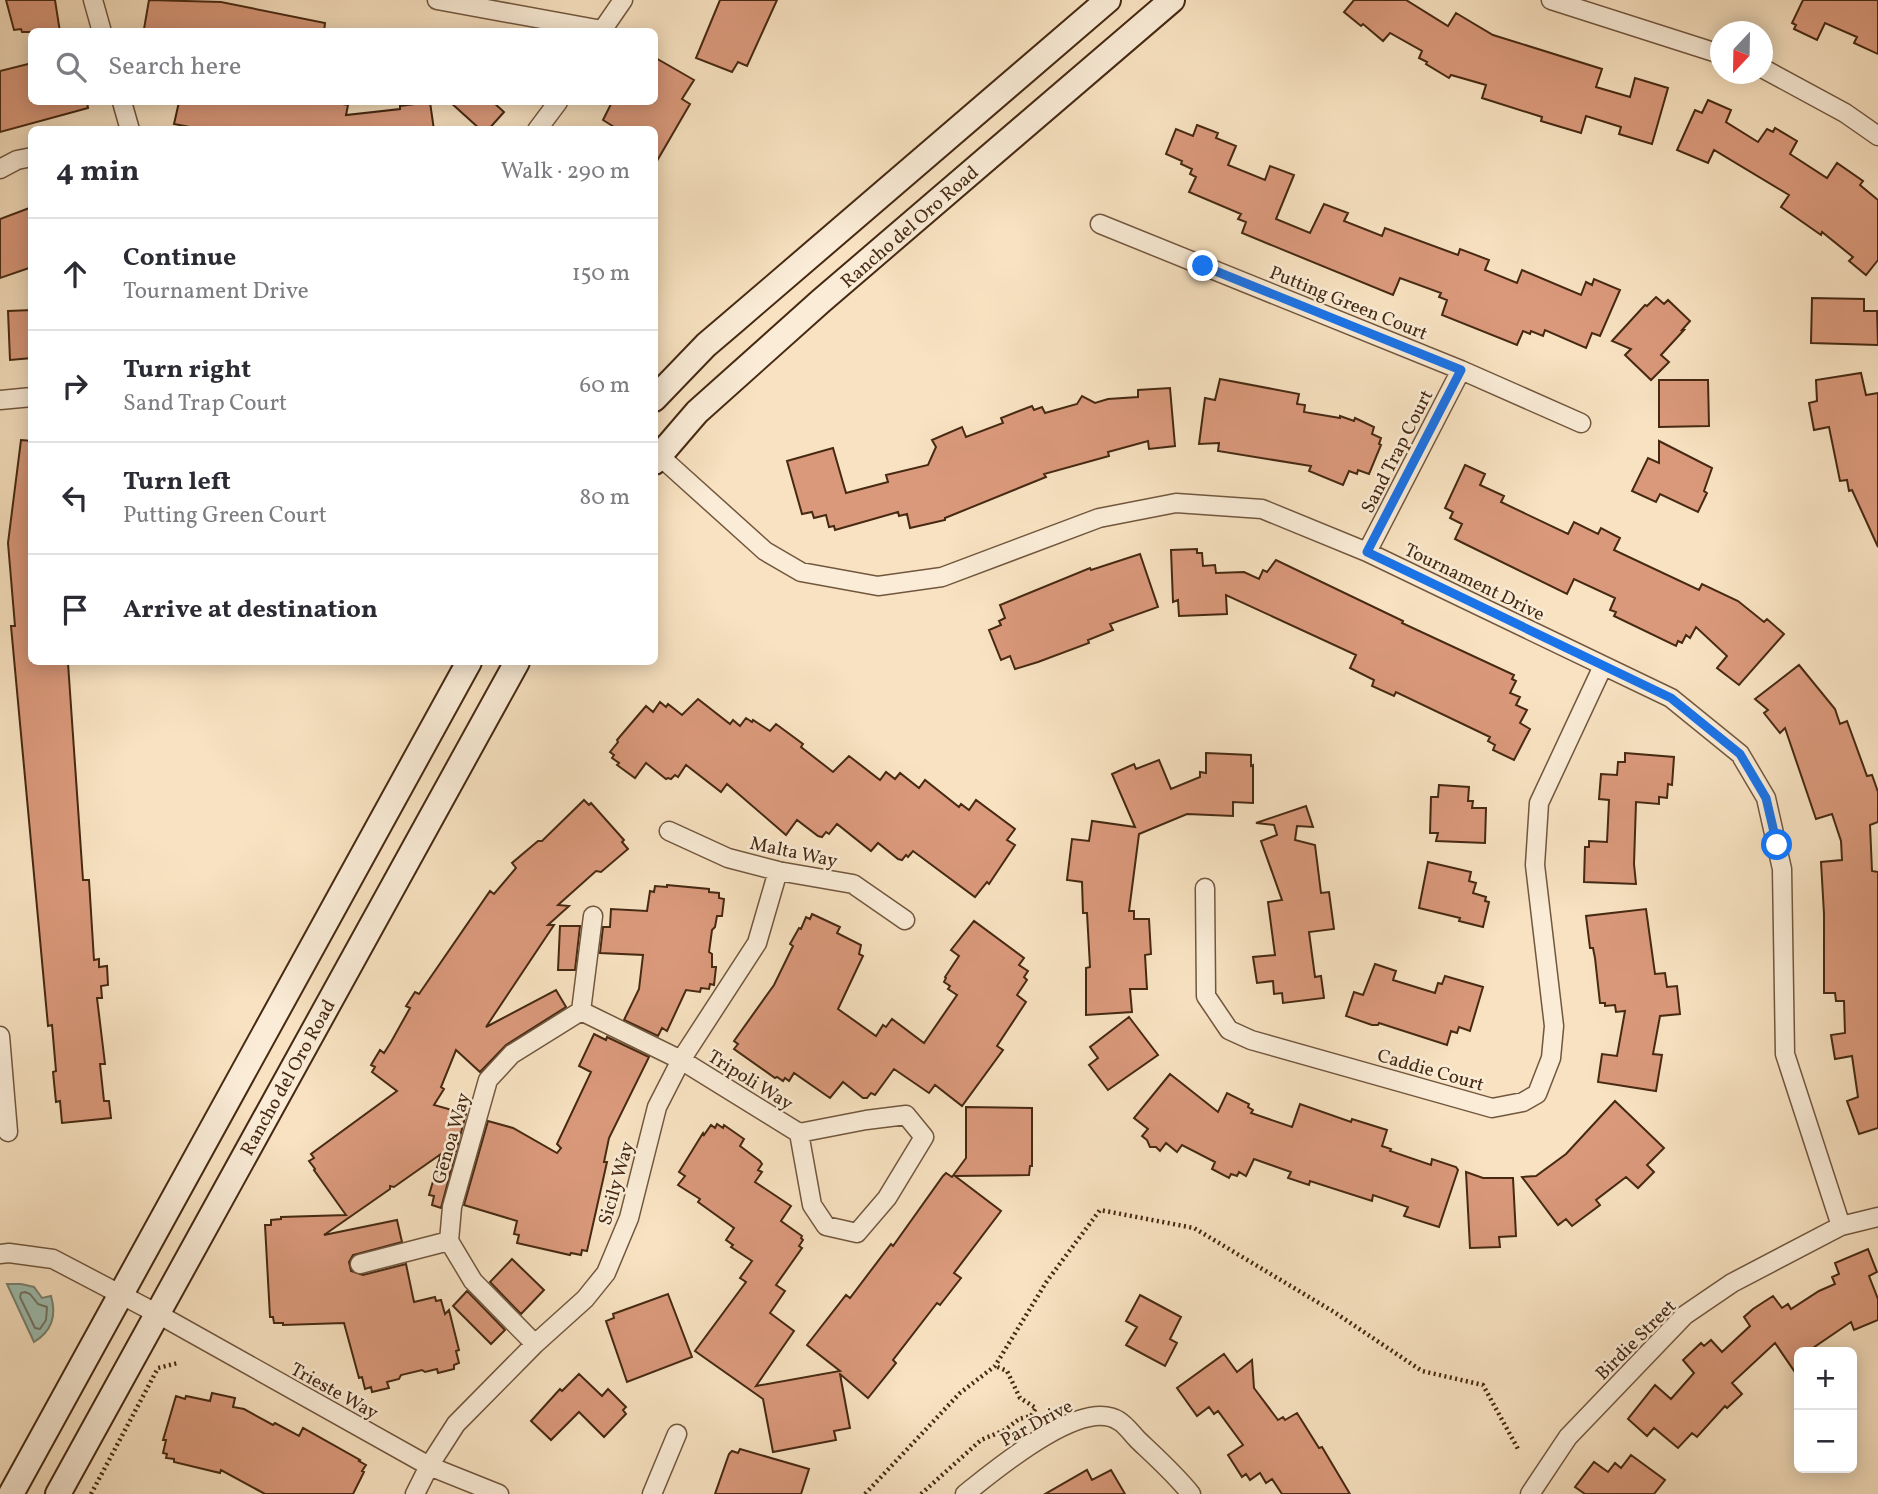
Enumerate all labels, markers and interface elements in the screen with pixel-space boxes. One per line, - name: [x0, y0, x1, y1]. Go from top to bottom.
- north arrow: [1710, 21, 1773, 84]
- search box: [28, 28, 658, 105]
- icon: search: [52, 48, 90, 86]
- text: Search here: [108, 49, 241, 85]
- text: 4 min: [56, 151, 140, 193]
- text: Walk · 290 m: [501, 156, 630, 188]
- street label: Rancho del Oro Road: [836, 160, 985, 295]
- text: Continue: [123, 240, 236, 276]
- route end: [1187, 250, 1218, 281]
- icon: ahead: [56, 255, 94, 293]
- text: 150 m: [572, 258, 630, 290]
- street label: Putting Green Court: [1265, 260, 1431, 348]
- text: Tournament Drive: [123, 276, 309, 308]
- text: Turn right: [123, 352, 251, 388]
- icon: right: [56, 367, 94, 405]
- text: 60 m: [580, 370, 630, 402]
- street label: Sand Trap Court: [1355, 385, 1440, 518]
- text: Sand Trap Court: [123, 388, 287, 420]
- text: Turn left: [123, 464, 231, 500]
- icon: left: [56, 479, 94, 517]
- text: 80 m: [580, 482, 630, 514]
- text: Putting Green Court: [123, 500, 327, 532]
- street label: Tournament Drive: [1399, 537, 1549, 628]
- icon: arrive: [56, 591, 94, 629]
- text: Arrive at destination: [123, 592, 378, 628]
- route start: [1761, 829, 1792, 860]
- street label: Malta Way: [747, 831, 840, 875]
- street label: Rancho del Oro Road: [235, 995, 343, 1161]
- street label: Caddie Court: [1374, 1043, 1487, 1099]
- street label: Tripoli Way: [702, 1044, 798, 1117]
- street label: Genoa Way: [426, 1090, 477, 1187]
- street label: Sicily Way: [593, 1139, 641, 1228]
- street label: Birdie Street: [1590, 1294, 1683, 1387]
- map controls: [1794, 1347, 1857, 1473]
- button: +: [1794, 1347, 1857, 1410]
- street label: Trieste Way: [285, 1357, 383, 1427]
- street label: Par Drive: [996, 1394, 1078, 1454]
- button: −: [1794, 1410, 1857, 1473]

